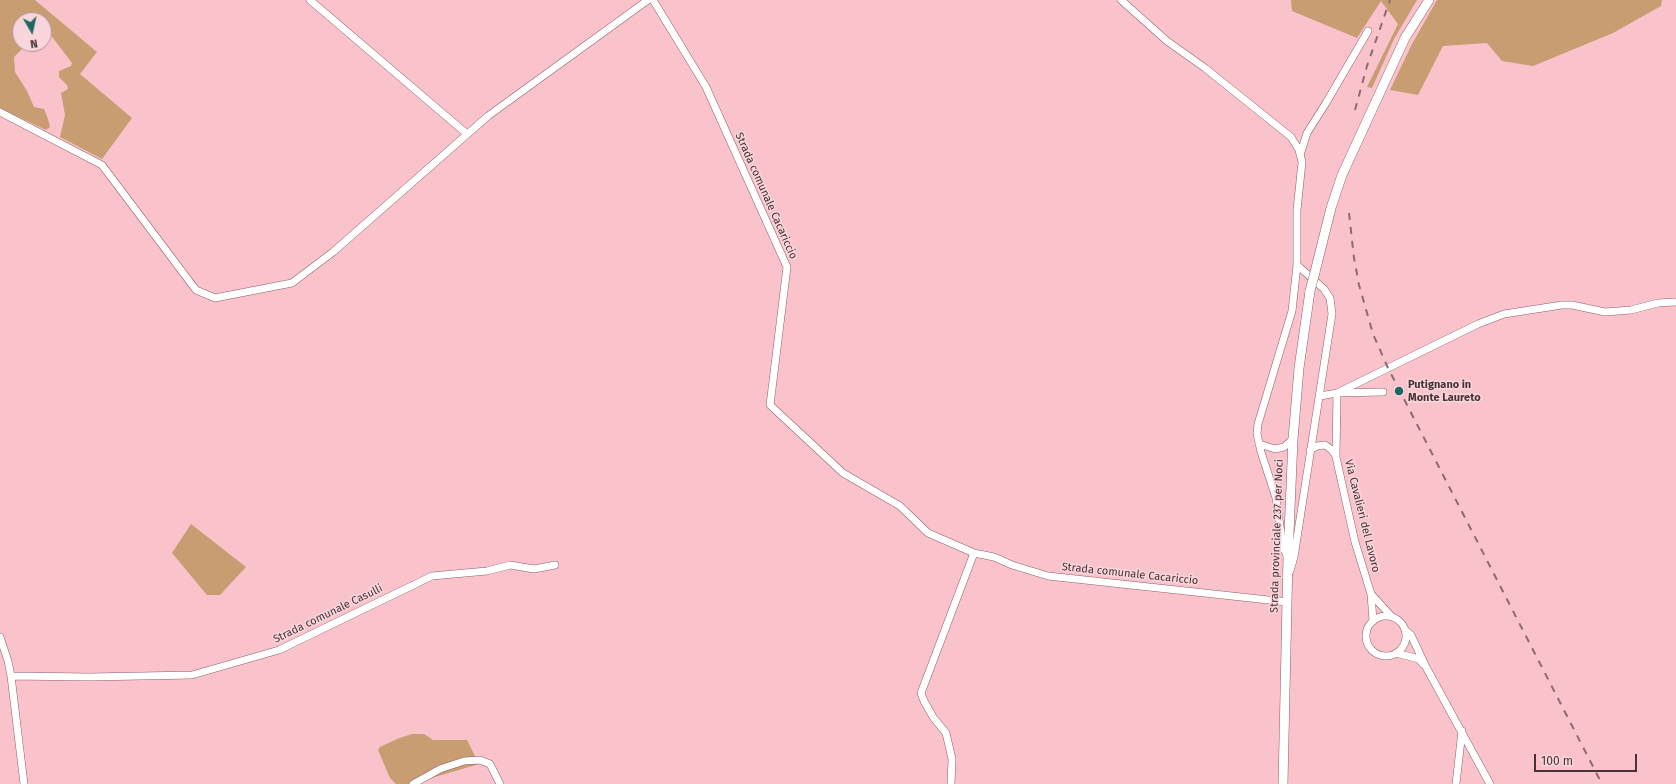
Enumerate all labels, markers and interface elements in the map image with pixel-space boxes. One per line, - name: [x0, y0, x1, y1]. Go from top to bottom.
- north arrow: [12, 12, 52, 52]
- text: N: [29, 36, 38, 50]
- street label: Strada comunale Cacariccio: [732, 131, 800, 261]
- place label: Putignano in Monte Laureto: [1408, 378, 1481, 404]
- marker: Putignano in Monte Laureto: [1393, 385, 1405, 397]
- street label: Via Cavalieri del Lavoro: [1342, 458, 1382, 574]
- street label: Strada provinciale 237 per Noci: [1268, 459, 1286, 613]
- street label: Strada comunale Cacariccio: [1061, 560, 1199, 588]
- street label: Strada comunale Casulli: [271, 582, 385, 646]
- scale bar: [1536, 746, 1639, 772]
- text: 100 m: [1541, 754, 1573, 768]

